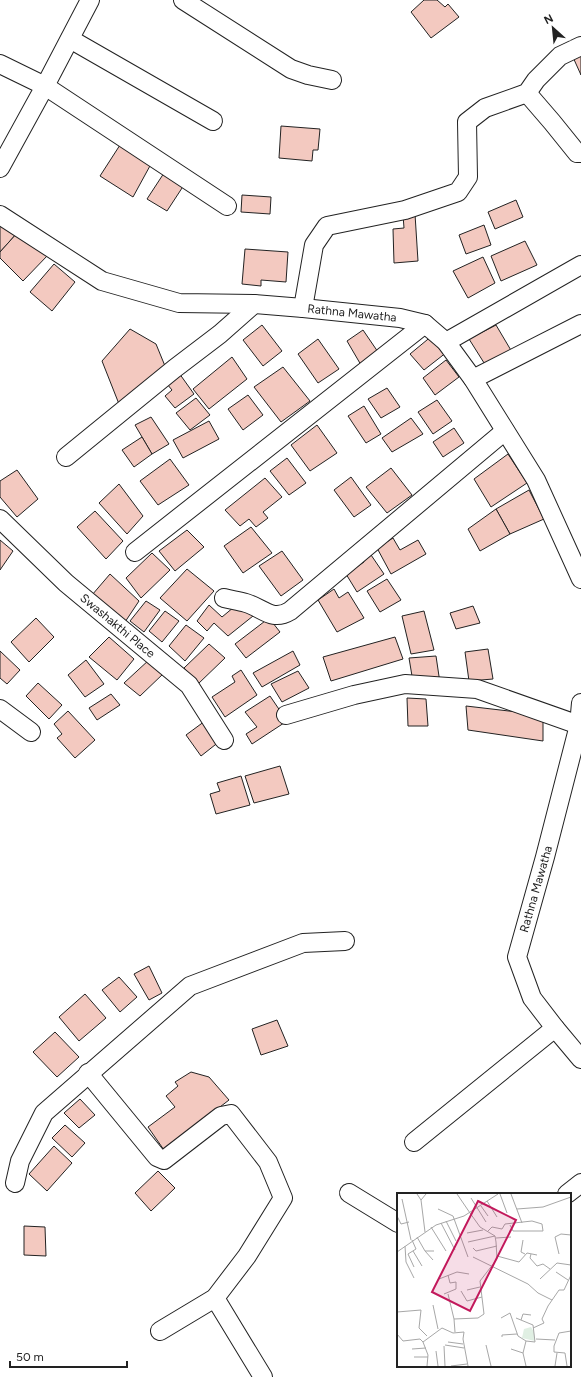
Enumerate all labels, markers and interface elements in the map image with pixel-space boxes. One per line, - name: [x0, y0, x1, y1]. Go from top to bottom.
- north arrow: [533, 8, 573, 48]
- text: N: [542, 12, 555, 27]
- street label: Rathna Mawatha: [307, 301, 397, 325]
- street label: Swashakthi Place: [77, 591, 158, 661]
- street label: Rathna Mawatha: [517, 844, 555, 934]
- inset map: [397, 1193, 571, 1367]
- scale bar: [10, 1343, 127, 1369]
- text: 50 m: [16, 1350, 44, 1364]

